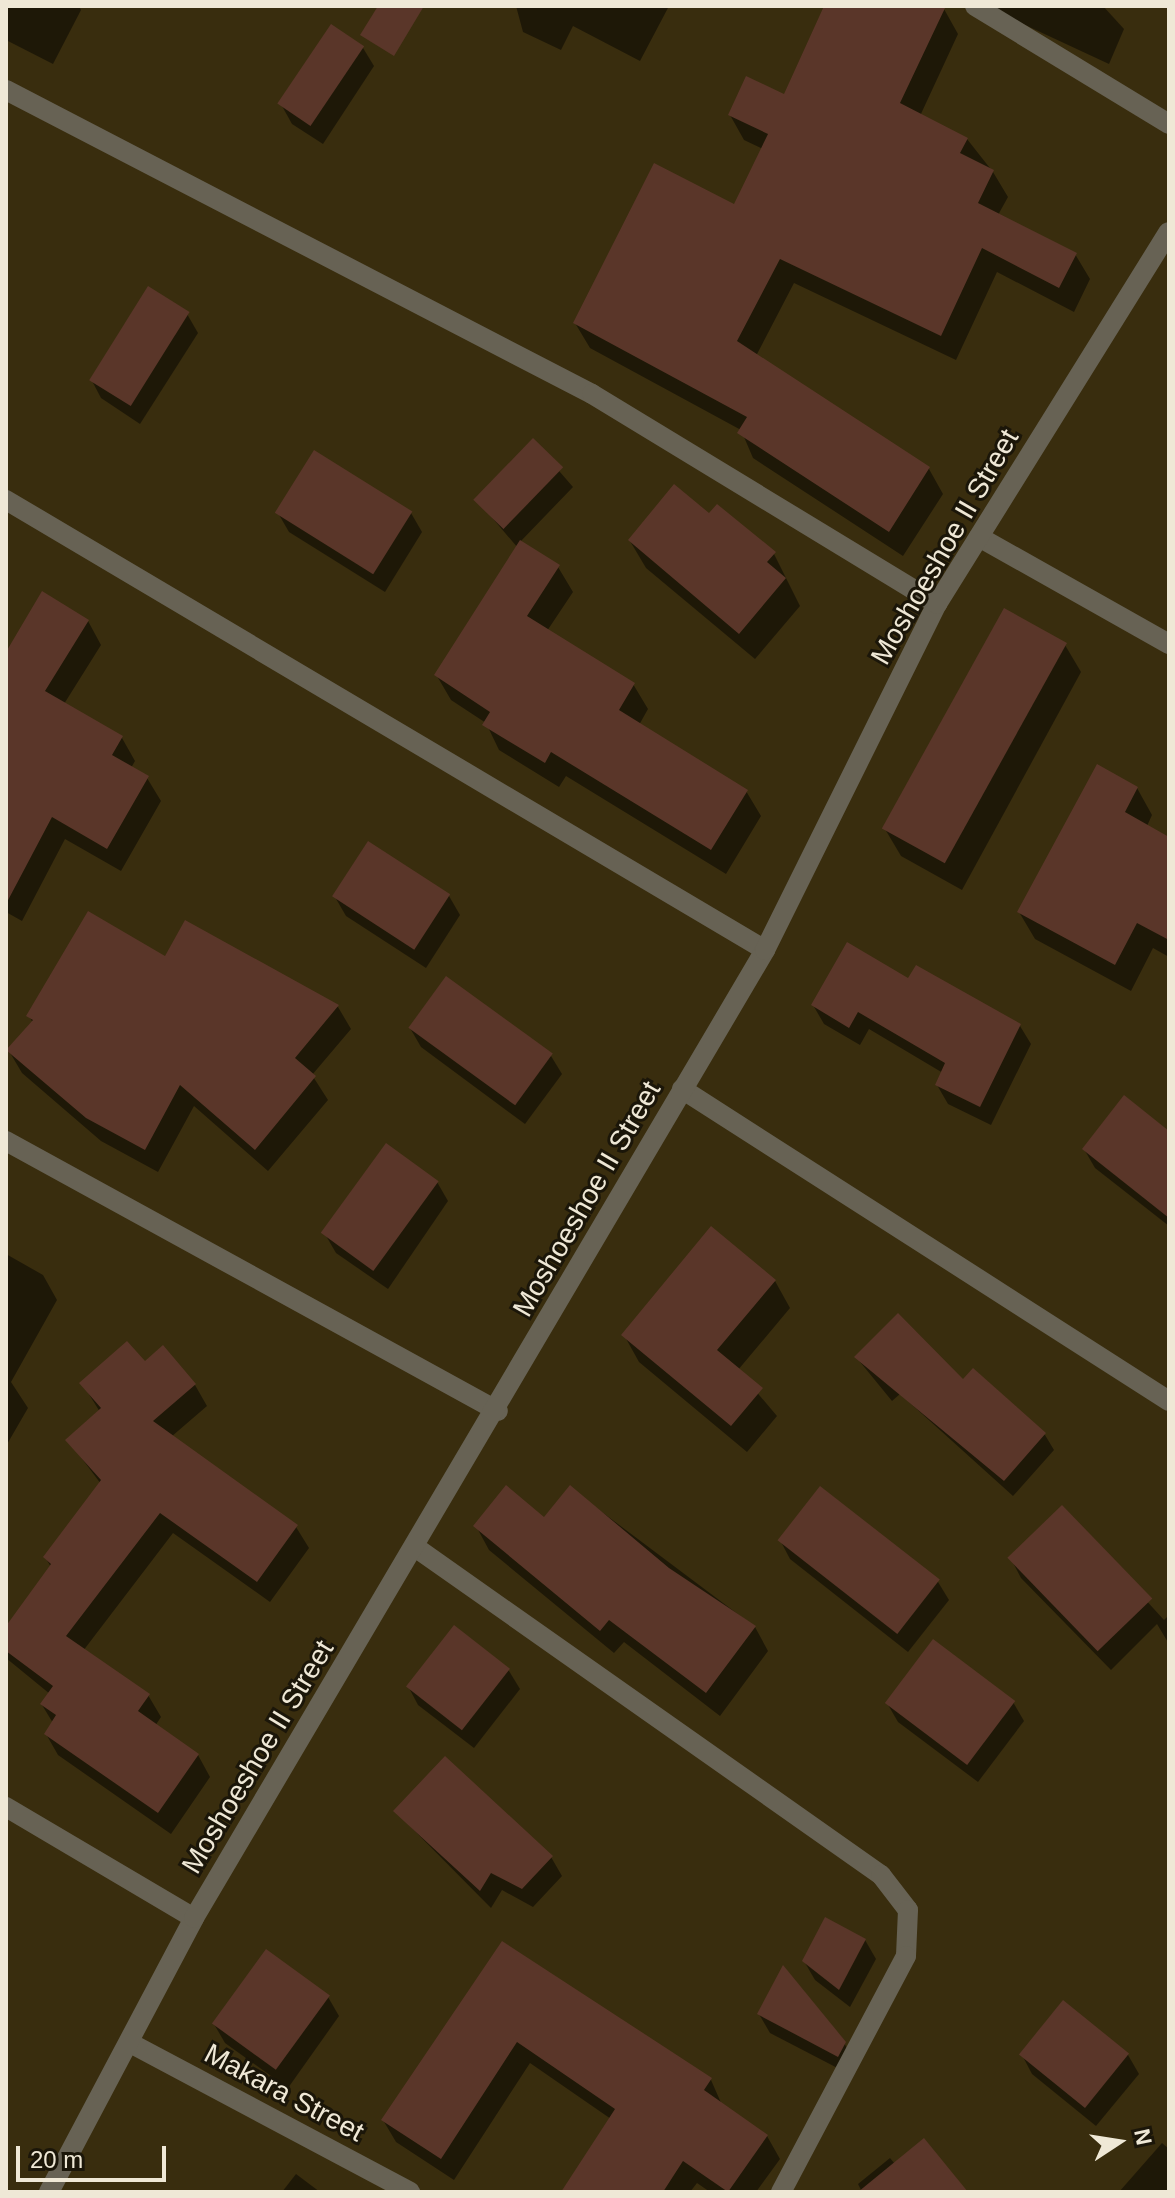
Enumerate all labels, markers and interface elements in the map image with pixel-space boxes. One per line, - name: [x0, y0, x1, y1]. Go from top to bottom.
- street label: Moshoeshoe II Street: [864, 423, 1026, 671]
- street label: Moshoeshoe II Street: [506, 1075, 668, 1323]
- street label: Moshoeshoe II Street: [175, 1634, 341, 1880]
- street label: Makara Street: [198, 2037, 370, 2149]
- north arrow: [1079, 2102, 1159, 2182]
- text: N: [1129, 2127, 1157, 2147]
- scale bar: [20, 2130, 170, 2180]
- text: 20 m: [30, 2146, 83, 2173]

